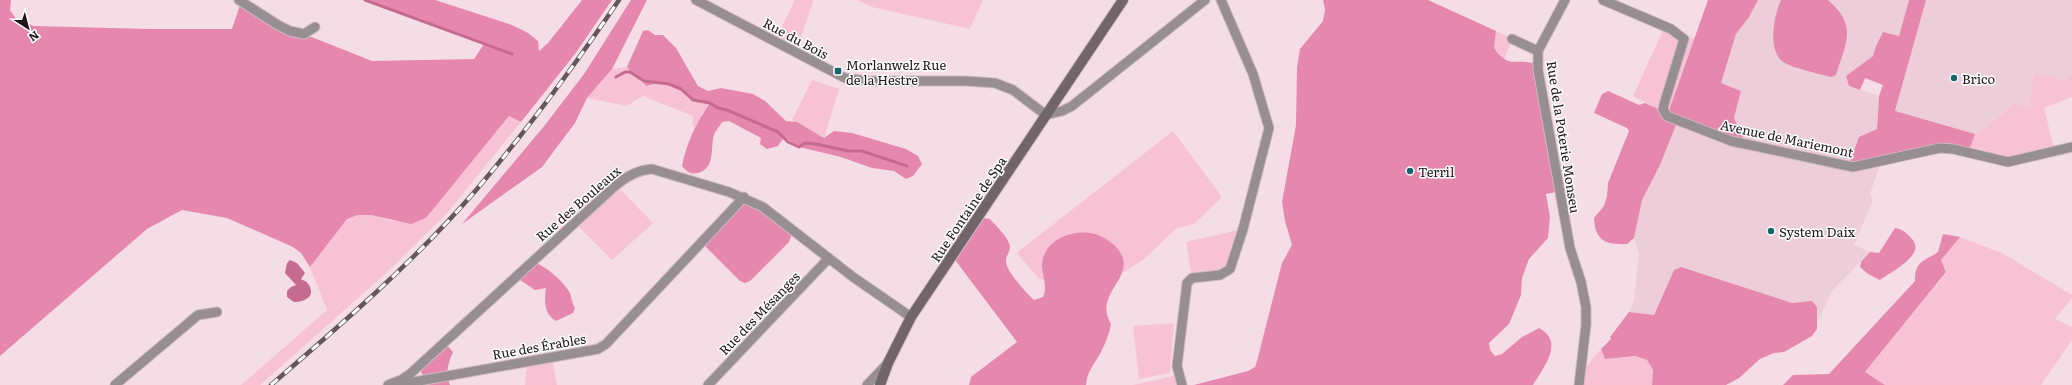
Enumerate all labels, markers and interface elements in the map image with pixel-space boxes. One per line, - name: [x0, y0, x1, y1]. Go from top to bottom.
- north arrow: [8, 8, 48, 48]
- street label: Rue du Bois: [760, 13, 832, 63]
- text: N: [26, 28, 43, 46]
- place label: Morlanwelz Rue de la Hestre: [846, 55, 946, 89]
- street label: Rue de la Poterie Monseu: [1543, 59, 1585, 215]
- marker: Morlanwelz Rue de la Hestre: [833, 66, 843, 76]
- place label: Brico: [1962, 69, 1995, 88]
- marker: Brico: [1949, 73, 1959, 83]
- street label: Avenue de Mariemont: [1719, 115, 1856, 162]
- street label: Rue Fontaine de Spa: [925, 152, 1011, 266]
- street label: Rue des Bouleaux: [531, 160, 625, 245]
- place label: Terril: [1418, 162, 1455, 181]
- marker: Terril: [1405, 166, 1415, 176]
- place label: System Daix: [1779, 222, 1856, 241]
- marker: System Daix: [1766, 226, 1776, 236]
- street label: Rue des Mésanges: [714, 267, 804, 359]
- street label: Rue des Érables: [491, 328, 587, 364]

